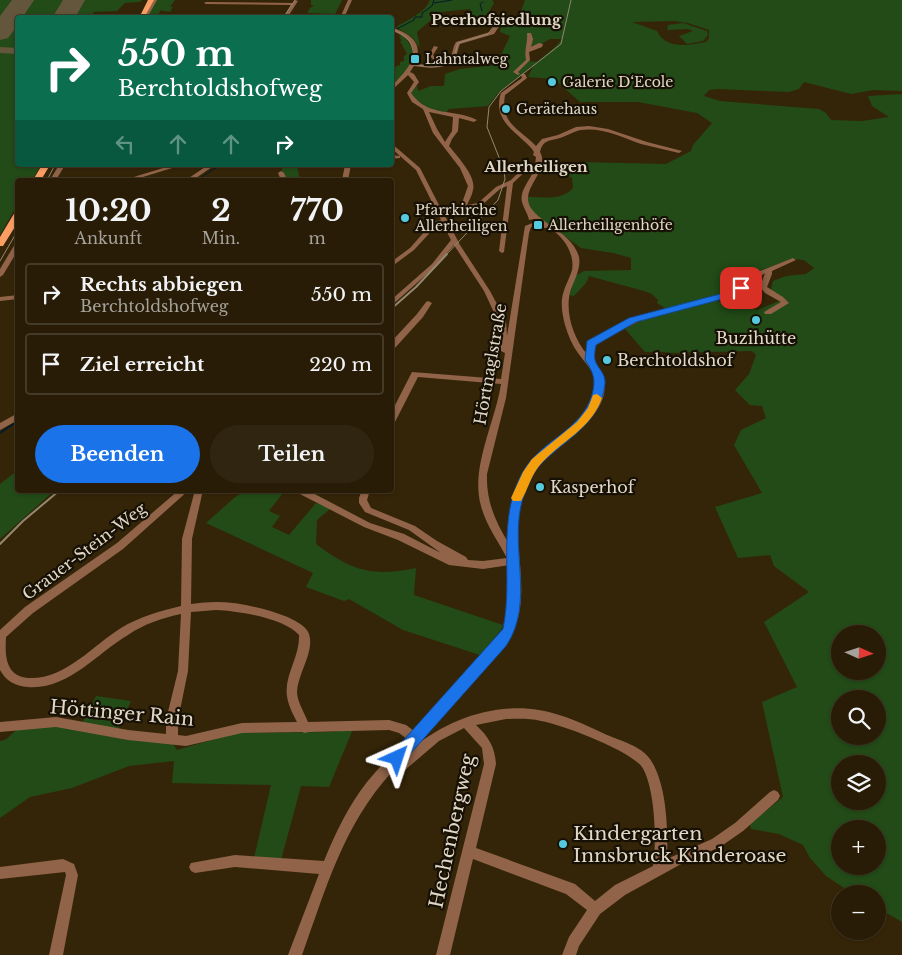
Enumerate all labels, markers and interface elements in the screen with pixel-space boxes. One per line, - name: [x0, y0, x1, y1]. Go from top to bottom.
- district label: Peerhofsiedlung: [431, 10, 562, 29]
- text: 550 m: [118, 32, 234, 75]
- icon: right: [35, 35, 100, 100]
- place label: Lahntalweg: [425, 50, 508, 68]
- marker: Lahntalweg: [409, 53, 421, 65]
- place label: Galerie D‘Ecole: [562, 73, 673, 91]
- text: Berchtoldshofweg: [118, 75, 322, 102]
- marker: Galerie D‘Ecole: [546, 76, 558, 88]
- place label: Gerätehaus: [516, 100, 597, 118]
- marker: Gerätehaus: [500, 103, 512, 115]
- icon: left: [111, 130, 139, 158]
- icon: ahead: [164, 130, 192, 158]
- icon: ahead: [217, 130, 245, 158]
- icon: right: [270, 130, 298, 158]
- district label: Allerheiligen: [483, 157, 588, 176]
- text: 10:20: [65, 192, 152, 229]
- text: 2: [211, 192, 231, 229]
- text: 770: [290, 192, 344, 229]
- place label: Pfarrkirche Allerheiligen: [414, 201, 508, 235]
- marker: Pfarrkirche Allerheiligen: [399, 212, 411, 224]
- place label: Allerheiligenhöfe: [547, 216, 673, 234]
- marker: Allerheiligenhöfe: [532, 219, 544, 231]
- text: Ankunft: [75, 228, 142, 248]
- text: Min.: [202, 228, 240, 248]
- text: m: [308, 228, 326, 248]
- pin: [720, 267, 762, 309]
- text: Rechts abbiegen: [80, 273, 243, 296]
- icon: arrive: [727, 274, 755, 302]
- icon: right: [37, 280, 65, 308]
- text: 550 m: [311, 283, 372, 306]
- text: Berchtoldshofweg: [80, 296, 228, 316]
- street label: Hörtnaglstraße: [469, 302, 511, 426]
- marker: Buzihütte: [750, 314, 762, 326]
- place label: Buzihütte: [716, 328, 796, 348]
- icon: arrive: [37, 350, 65, 378]
- place label: Berchtoldshof: [617, 350, 736, 370]
- text: Ziel erreicht: [80, 353, 204, 376]
- text: 220 m: [309, 353, 372, 376]
- marker: Berchtoldshof: [601, 354, 613, 366]
- button: Beenden: [35, 425, 200, 483]
- button: Teilen: [210, 425, 374, 483]
- place label: Kasperhof: [550, 477, 637, 497]
- marker: Kasperhof: [534, 481, 546, 493]
- street label: Grauer-Stein-Weg: [18, 498, 150, 604]
- north arrow: [831, 625, 886, 680]
- map controls: [831, 625, 886, 940]
- button: search: [831, 690, 886, 745]
- street label: Höttinger Rain: [49, 695, 195, 731]
- position arrow: [370, 731, 422, 783]
- street label: Hechenbergweg: [424, 751, 480, 910]
- button: layers: [831, 755, 886, 810]
- button: +: [831, 820, 886, 875]
- place label: Kindergarten Innsbruck Kinderoase: [573, 822, 786, 867]
- marker: Kindergarten Innsbruck Kinderoase: [557, 838, 569, 850]
- button: −: [831, 885, 886, 940]

